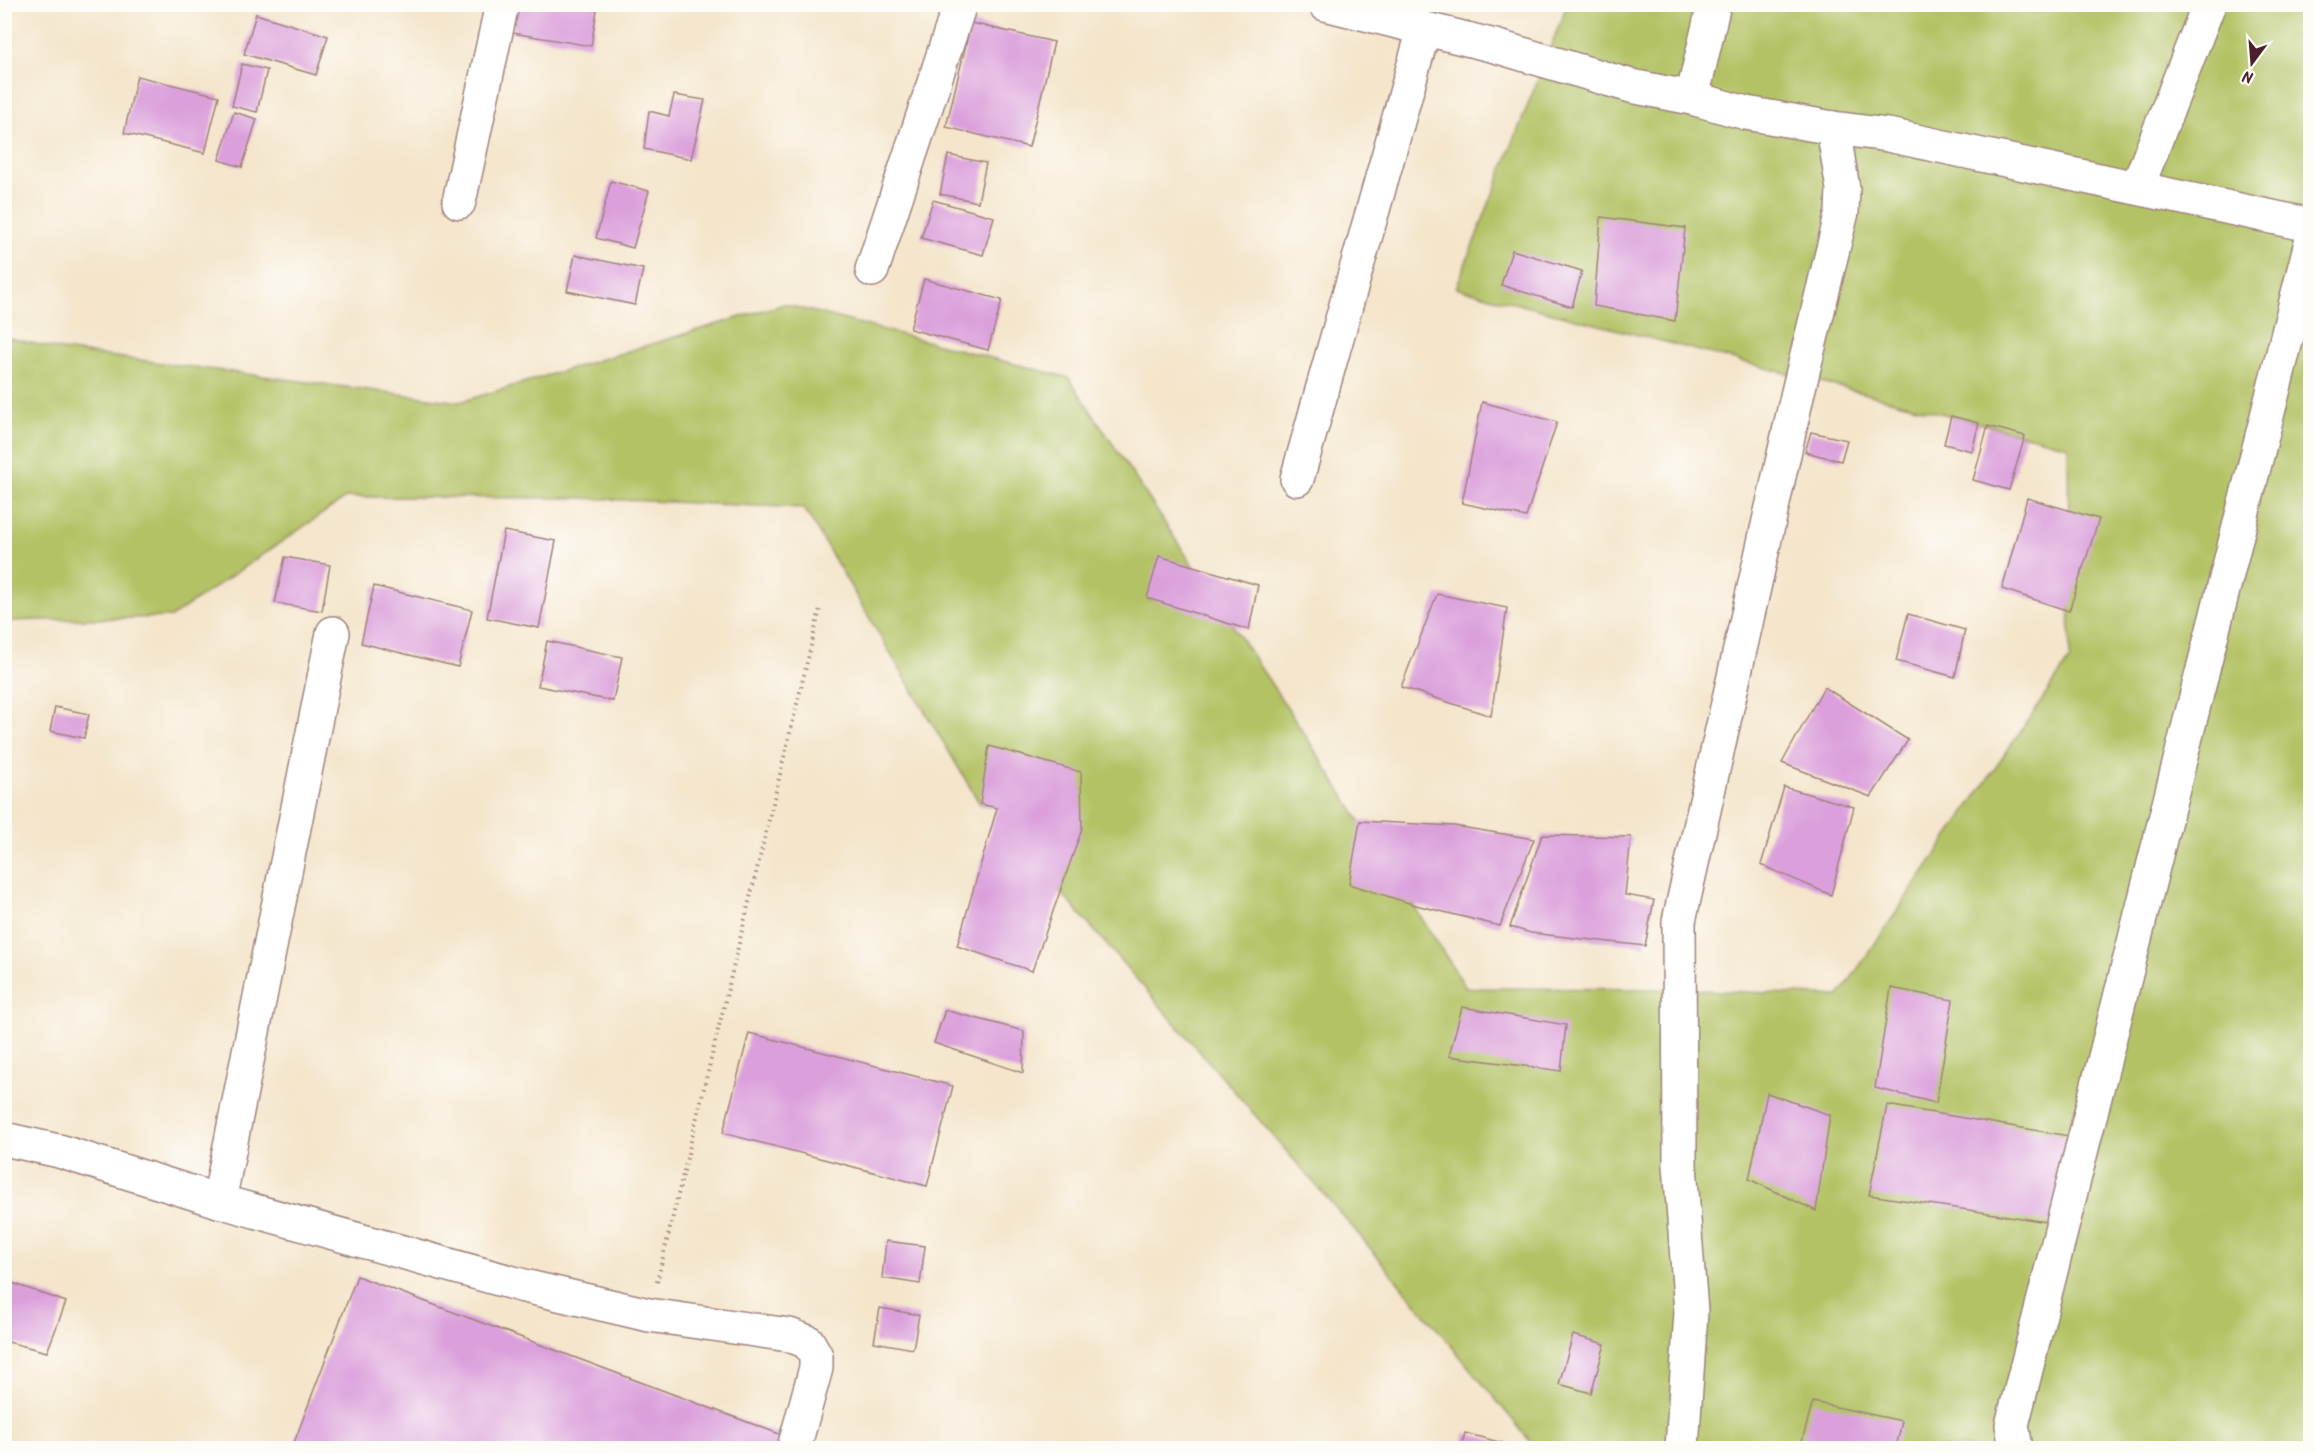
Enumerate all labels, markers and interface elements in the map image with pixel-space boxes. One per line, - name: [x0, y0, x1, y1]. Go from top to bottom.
- north arrow: [2222, 33, 2282, 93]
- text: N: [2240, 63, 2257, 89]

